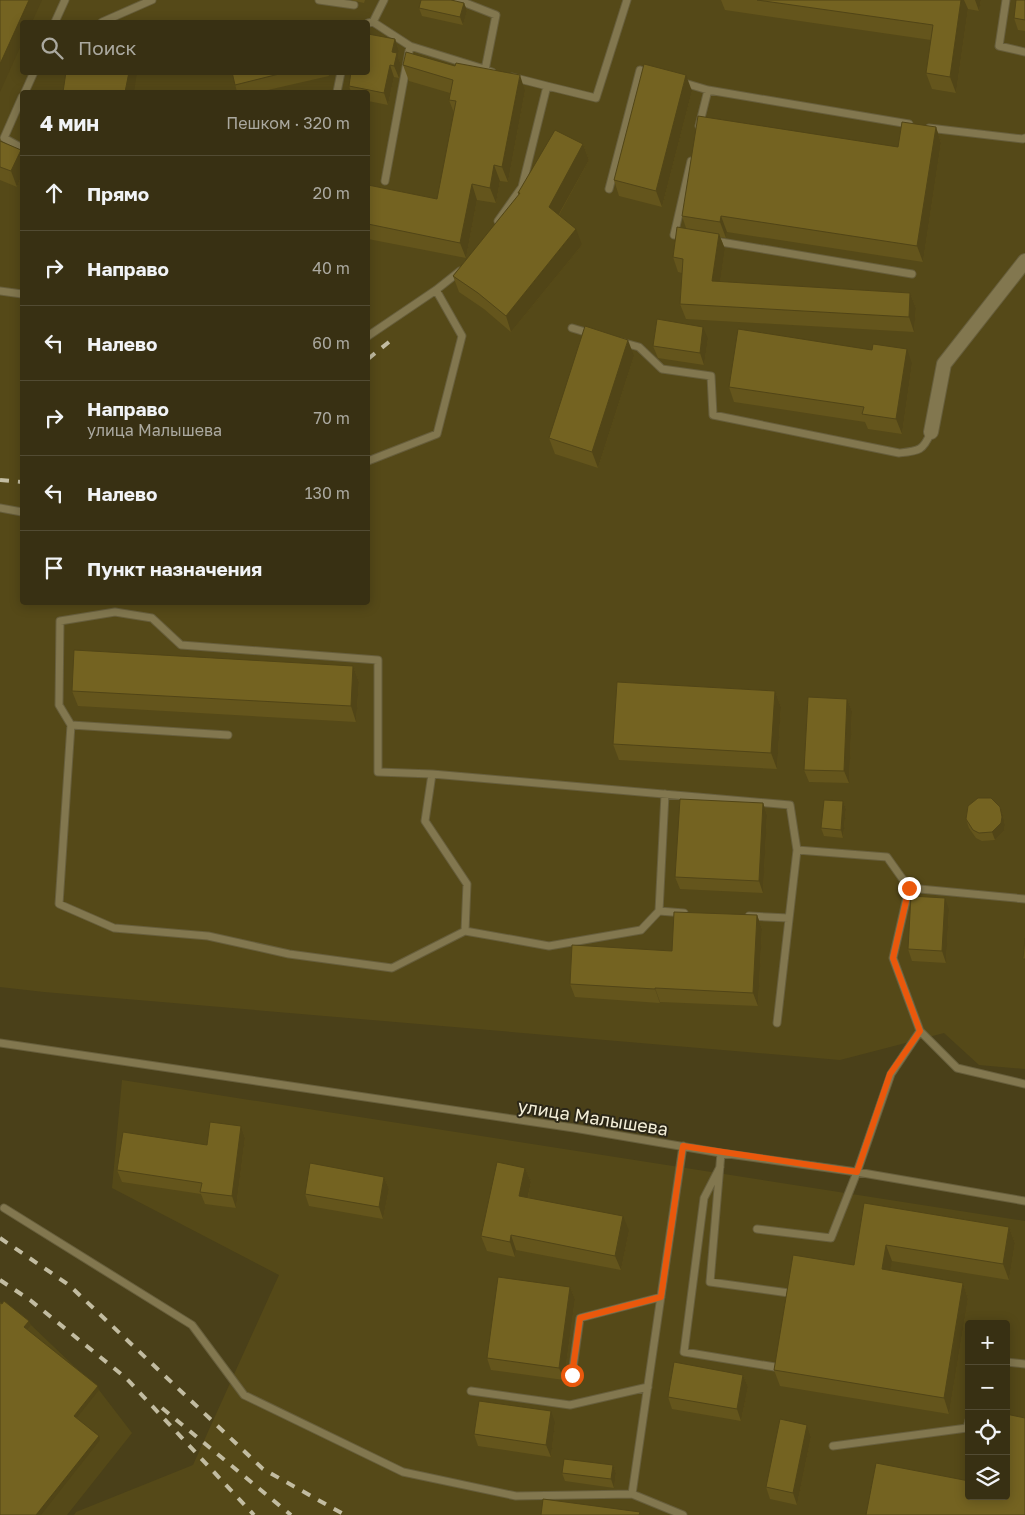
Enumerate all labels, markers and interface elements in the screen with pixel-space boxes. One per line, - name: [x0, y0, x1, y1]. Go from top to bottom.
- search box: [20, 20, 370, 75]
- icon: search: [38, 34, 66, 62]
- text: Поиск: [78, 36, 137, 59]
- text: 4 мин: [40, 110, 99, 136]
- text: Пешком · 320 m: [226, 113, 350, 133]
- icon: ahead: [40, 179, 68, 207]
- text: Прямо: [87, 182, 149, 205]
- text: 20 m: [313, 183, 350, 203]
- icon: right: [40, 254, 68, 282]
- text: Направо: [87, 257, 169, 280]
- text: 40 m: [312, 258, 350, 278]
- icon: left: [40, 329, 68, 357]
- text: Налево: [87, 332, 157, 355]
- text: 60 m: [312, 333, 350, 353]
- text: Направо: [87, 397, 169, 420]
- icon: right: [40, 404, 68, 432]
- text: 70 m: [313, 408, 350, 428]
- text: улица Малышева: [87, 420, 222, 440]
- icon: left: [40, 479, 68, 507]
- text: Налево: [87, 482, 157, 505]
- text: 130 m: [305, 483, 350, 503]
- icon: arrive: [40, 554, 68, 582]
- text: Пункт назначения: [87, 557, 262, 580]
- route end: [898, 877, 921, 900]
- street label: улица Малышева: [516, 1094, 670, 1140]
- map controls: [965, 1320, 1010, 1500]
- button: +: [965, 1320, 1010, 1365]
- route start: [561, 1364, 584, 1387]
- button: −: [965, 1365, 1010, 1410]
- button: locate: [965, 1410, 1010, 1455]
- button: layers: [965, 1455, 1010, 1500]

